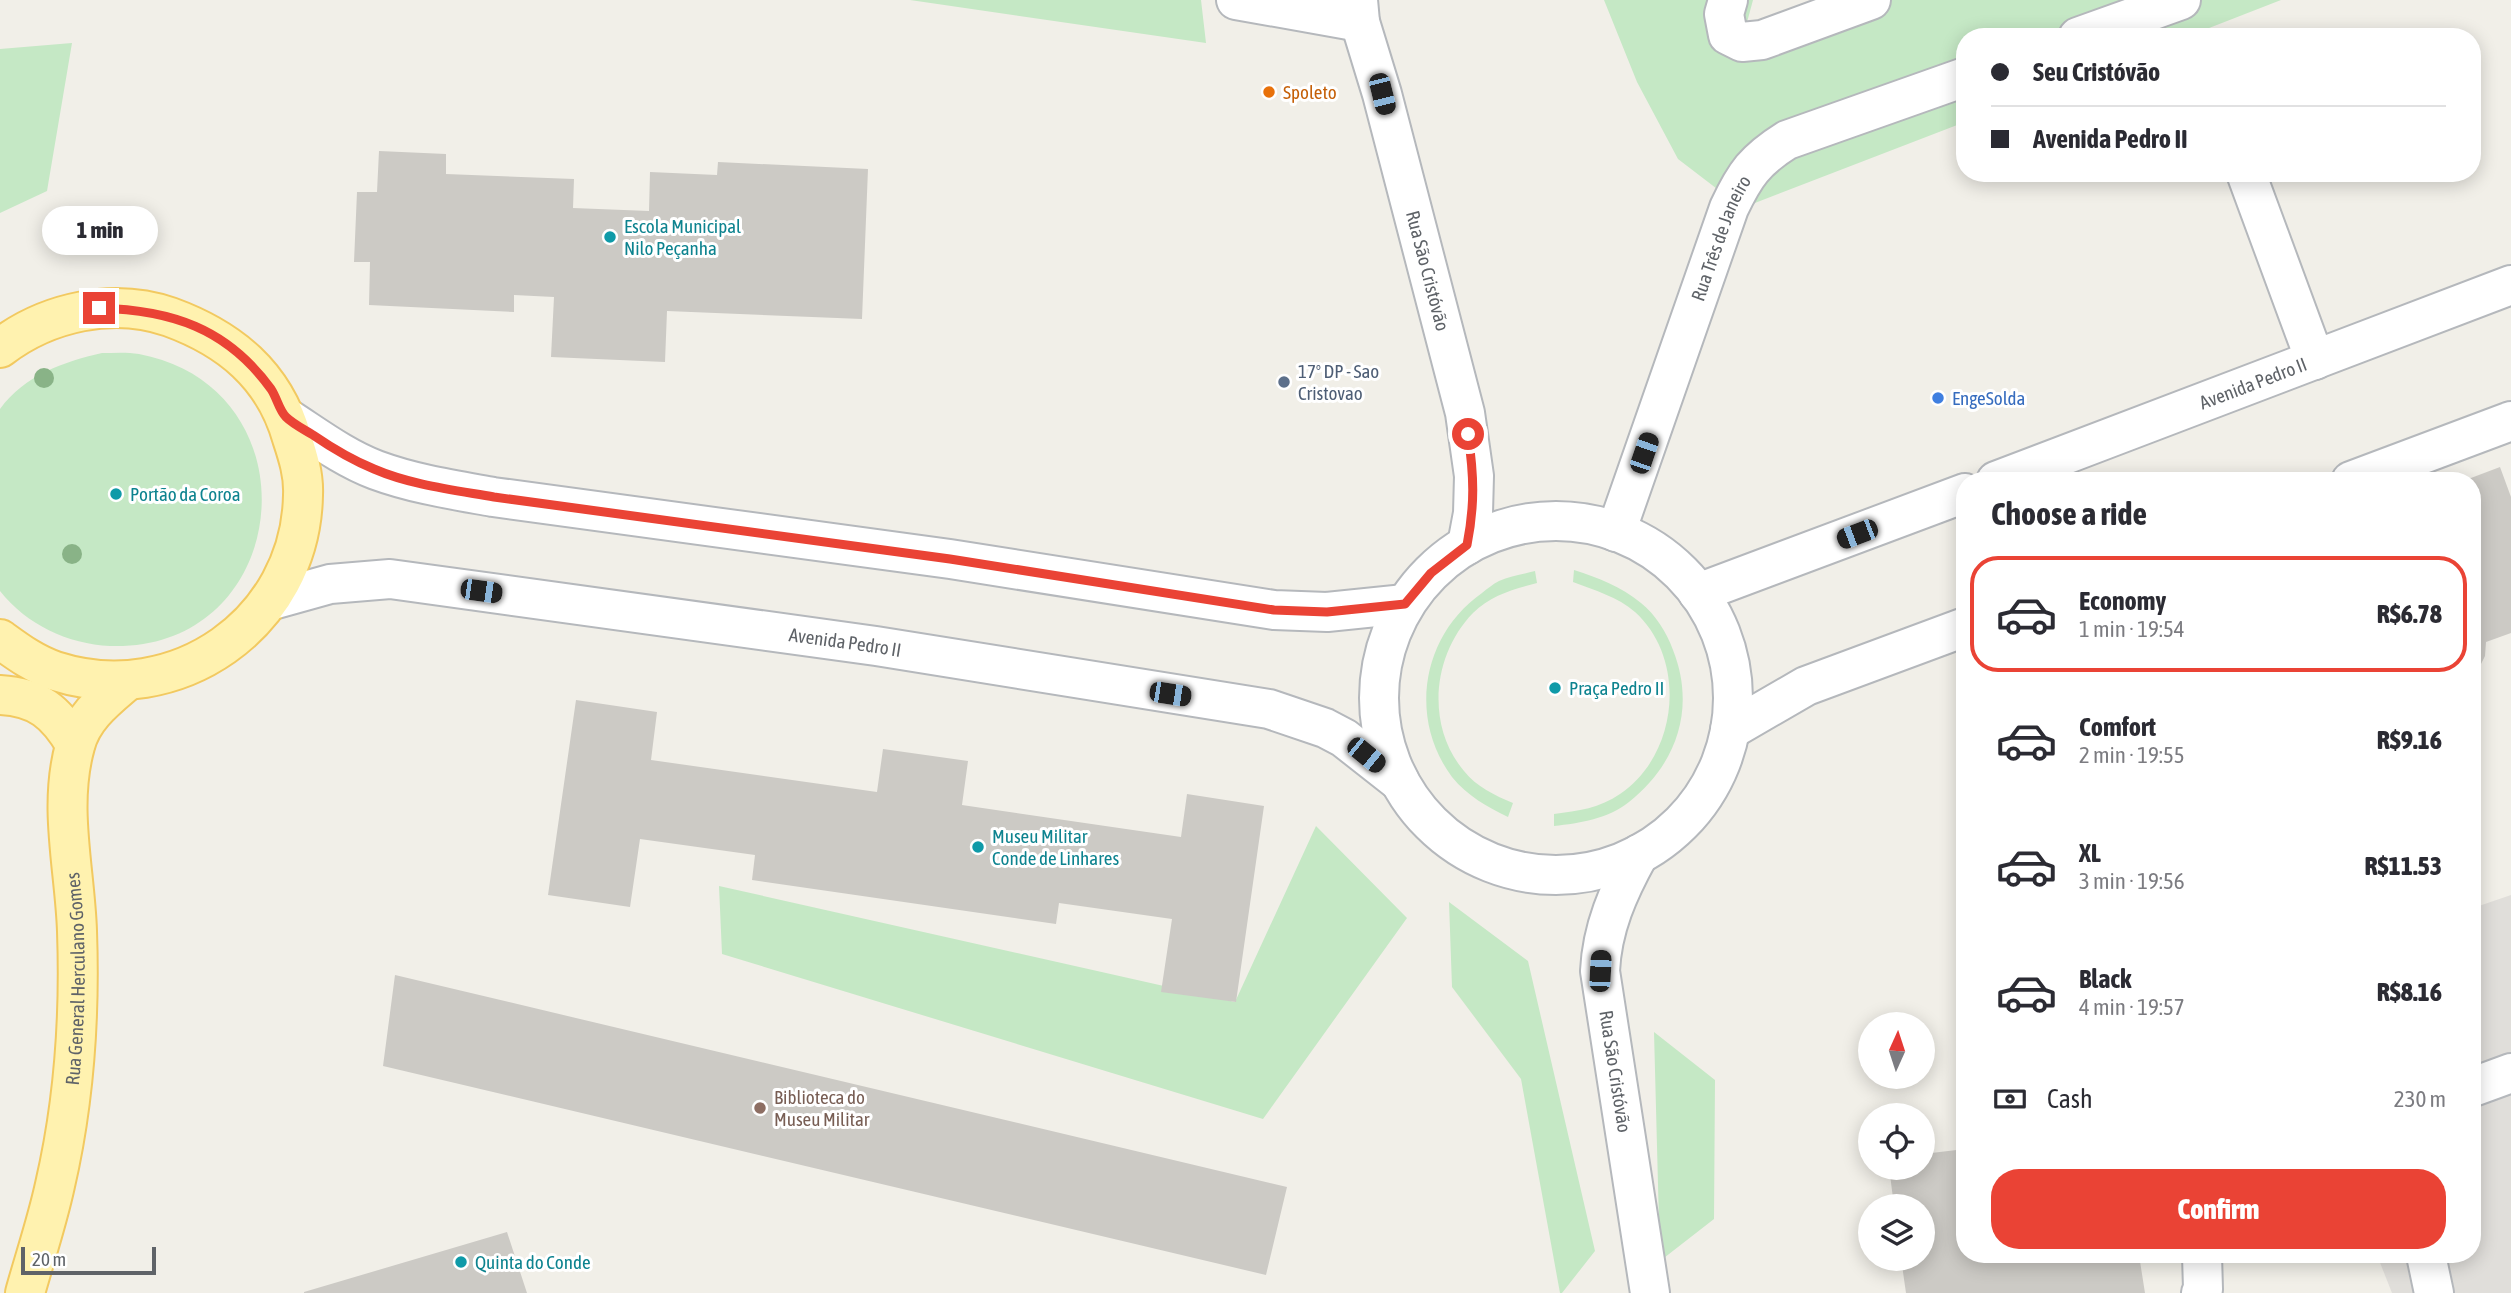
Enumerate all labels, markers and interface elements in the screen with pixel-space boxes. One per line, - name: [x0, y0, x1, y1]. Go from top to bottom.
- text: Seu Cristóvão: [2033, 57, 2160, 87]
- car: [1367, 71, 1398, 117]
- place label: Spoleto: [1283, 81, 1337, 103]
- marker: Spoleto: [1261, 84, 1277, 100]
- text: Avenida Pedro II: [2033, 124, 2188, 154]
- street label: Rua Três de Janeiro: [1686, 171, 1755, 304]
- callout: 1 min: [41, 206, 157, 256]
- street label: Rua São Cristóvão: [1402, 208, 1454, 333]
- place label: Escola Municipal Nilo Peçanha: [624, 215, 741, 259]
- text: 1 min: [77, 217, 123, 243]
- marker: Escola Municipal Nilo Peçanha: [602, 229, 618, 245]
- route end: [83, 292, 115, 324]
- street label: Avenida Pedro II: [2196, 353, 2310, 414]
- place label: 17º DP - Sao Cristovao: [1298, 360, 1379, 404]
- marker: 17º DP - Sao Cristovao: [1276, 374, 1292, 390]
- place label: EngeSolda: [1952, 387, 2025, 409]
- marker: EngeSolda: [1930, 390, 1946, 406]
- route start: [1452, 418, 1484, 450]
- car: [1628, 430, 1661, 476]
- place label: Portão da Coroa: [130, 483, 241, 505]
- marker: Portão da Coroa: [108, 486, 124, 502]
- text: Choose a ride: [1991, 495, 2147, 532]
- car: [1834, 517, 1881, 551]
- car: [459, 578, 504, 604]
- icon: car: [1995, 583, 2058, 646]
- text: Economy: [2079, 586, 2166, 616]
- text: R$6.78: [2377, 599, 2442, 629]
- text: 1 min · 19:54: [2079, 616, 2185, 642]
- street label: Avenida Pedro II: [788, 623, 903, 661]
- place label: Praça Pedro II: [1569, 677, 1664, 699]
- car: [1148, 680, 1193, 708]
- marker: Praça Pedro II: [1547, 680, 1563, 696]
- icon: car: [1995, 709, 2058, 772]
- text: Comfort: [2079, 712, 2156, 742]
- text: R$9.16: [2377, 725, 2442, 755]
- car: [1344, 734, 1389, 776]
- text: 2 min · 19:55: [2079, 742, 2185, 768]
- place label: Museu Militar Conde de Linhares: [992, 825, 1119, 869]
- icon: car: [1995, 835, 2058, 898]
- text: XL: [2079, 838, 2101, 868]
- marker: Museu Militar Conde de Linhares: [970, 839, 986, 855]
- text: R$11.53: [2365, 851, 2442, 881]
- text: 3 min · 19:56: [2079, 868, 2185, 894]
- street label: Rua General Herculano Gomes: [61, 871, 89, 1086]
- car: [1589, 949, 1612, 993]
- icon: car: [1995, 961, 2058, 1024]
- text: Black: [2079, 964, 2131, 994]
- text: R$8.16: [2377, 977, 2442, 1007]
- text: 4 min · 19:57: [2079, 994, 2185, 1020]
- street label: Rua São Cristóvão: [1595, 1009, 1636, 1134]
- north arrow: [1858, 1012, 1936, 1088]
- map controls: [1858, 1012, 1935, 1271]
- icon: cash: [1991, 1080, 2029, 1118]
- text: Cash: [2047, 1084, 2093, 1114]
- place label: Biblioteca do Museu Militar: [774, 1086, 870, 1130]
- text: 230 m: [2394, 1086, 2446, 1112]
- marker: Biblioteca do Museu Militar: [752, 1100, 768, 1116]
- button: locate: [1858, 1103, 1935, 1180]
- button: Confirm: [1991, 1169, 2446, 1249]
- button: layers: [1858, 1194, 1935, 1271]
- scale bar: [21, 1244, 156, 1276]
- text: 20 m: [32, 1248, 66, 1270]
- place label: Quinta do Conde: [475, 1251, 591, 1273]
- marker: Quinta do Conde: [453, 1254, 469, 1270]

